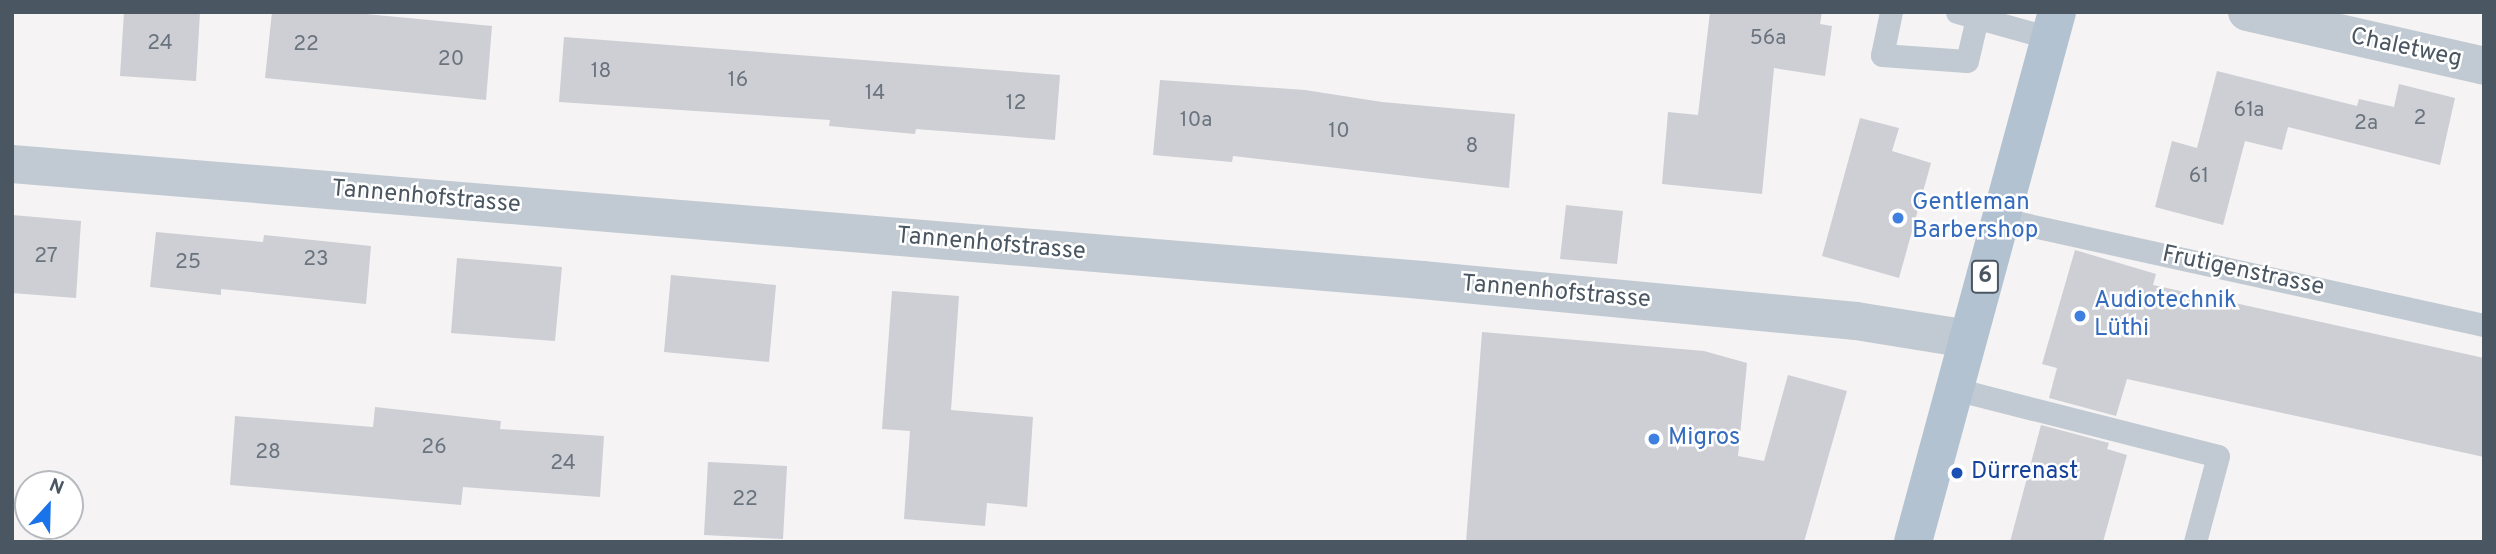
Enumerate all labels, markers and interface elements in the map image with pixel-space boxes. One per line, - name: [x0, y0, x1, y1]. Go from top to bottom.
- street label: Chaletweg: [2348, 23, 2464, 75]
- house number: 56a: [1750, 26, 1786, 52]
- house number: 24: [147, 31, 173, 57]
- house number: 22: [293, 32, 319, 58]
- house number: 20: [438, 47, 464, 73]
- house number: 18: [591, 59, 611, 85]
- house number: 16: [728, 68, 748, 94]
- house number: 14: [865, 81, 885, 107]
- house number: 12: [1006, 91, 1026, 117]
- house number: 61a: [2234, 98, 2264, 124]
- house number: 2: [2414, 106, 2426, 132]
- house number: 10a: [1180, 108, 1212, 134]
- house number: 2a: [2354, 111, 2378, 137]
- house number: 10: [1328, 119, 1350, 145]
- house number: 8: [1466, 134, 1478, 160]
- house number: 61: [2189, 164, 2209, 190]
- street label: Tannenhofstrasse: [330, 175, 522, 221]
- place label: Gentleman Barbershop: [1912, 190, 2038, 246]
- marker: Gentleman Barbershop: [1890, 210, 1906, 226]
- street label: Tannenhofstrasse: [895, 222, 1087, 268]
- street label: Frutigenstrasse: [2159, 241, 2327, 303]
- house number: 27: [34, 244, 58, 270]
- house number: 23: [303, 247, 329, 273]
- house number: 25: [175, 250, 201, 276]
- road number: 6: [1969, 258, 2001, 296]
- street label: Tannenhofstrasse: [1460, 270, 1652, 316]
- place label: Audiotechnik Lüthi: [2094, 288, 2237, 344]
- marker: Audiotechnik Lüthi: [2072, 308, 2088, 324]
- place label: Migros: [1668, 425, 1740, 453]
- marker: Migros: [1646, 431, 1662, 447]
- house number: 26: [421, 435, 447, 461]
- house number: 28: [255, 440, 281, 466]
- house number: 24: [550, 451, 576, 477]
- place label: Dürrenast: [1971, 459, 2078, 487]
- marker: Dürrenast: [1949, 465, 1965, 481]
- north arrow: [14, 470, 84, 540]
- text: N: [45, 474, 67, 501]
- house number: 22: [732, 487, 758, 513]

